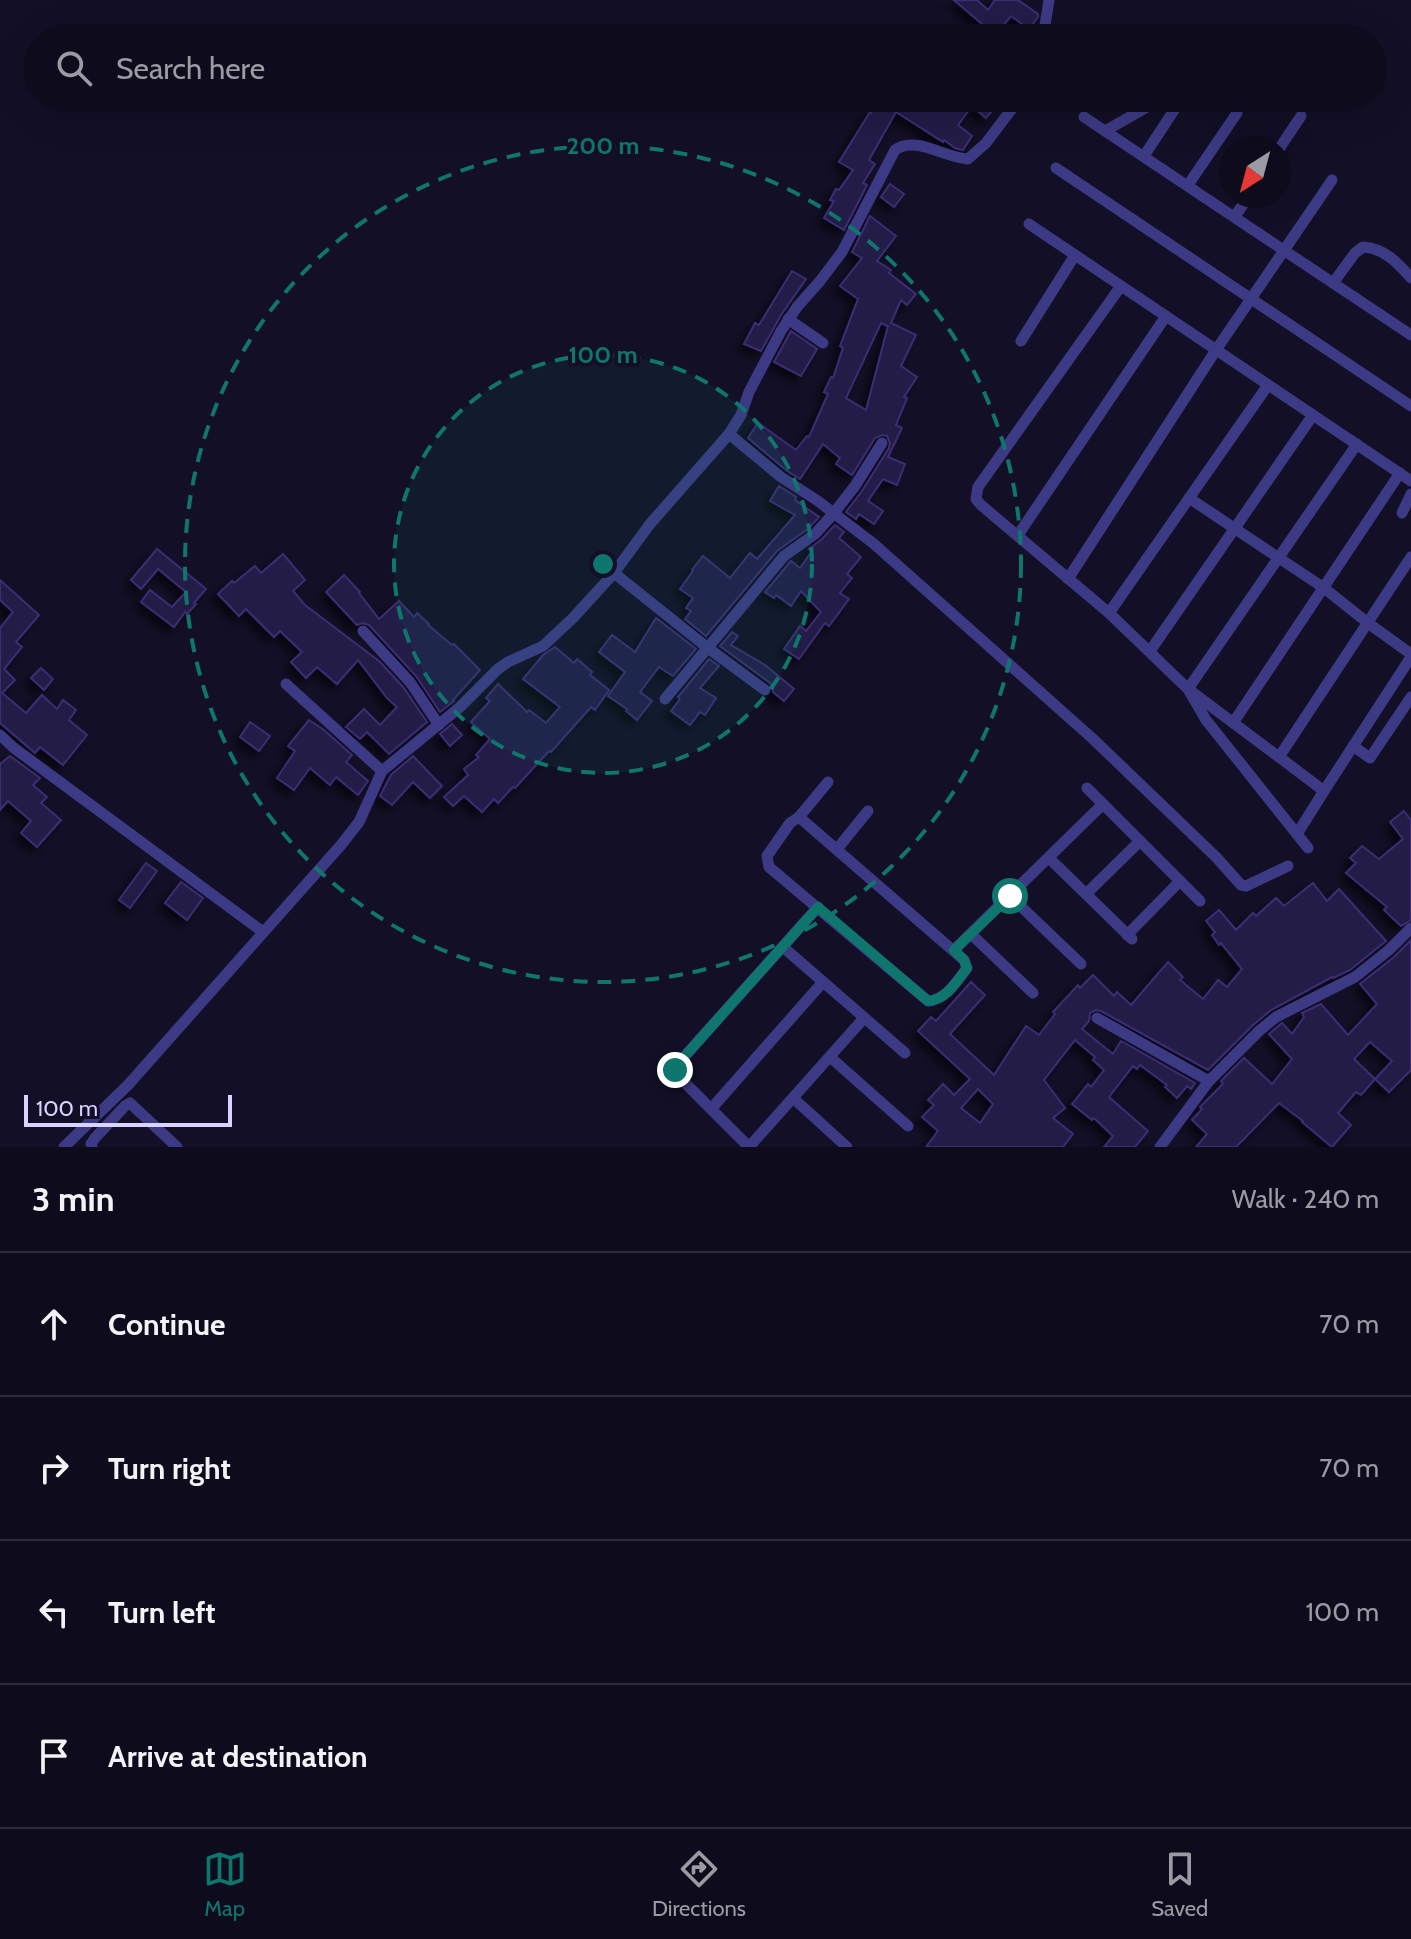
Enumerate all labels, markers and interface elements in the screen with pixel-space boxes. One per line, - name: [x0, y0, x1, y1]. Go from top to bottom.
- search box: [24, 24, 1387, 112]
- icon: search: [52, 46, 96, 90]
- text: Search here: [116, 50, 265, 87]
- text: 200 m: [567, 131, 639, 160]
- north arrow: [1219, 136, 1291, 208]
- text: 100 m: [568, 340, 638, 369]
- centre of rings: [589, 550, 617, 578]
- route start: [992, 878, 1028, 914]
- route end: [657, 1052, 693, 1088]
- scale bar: [24, 1091, 232, 1127]
- text: 100 m: [36, 1095, 98, 1122]
- text: 3 min: [32, 1178, 114, 1220]
- text: Walk · 240 m: [1232, 1183, 1379, 1215]
- icon: ahead: [32, 1302, 76, 1346]
- text: Continue: [108, 1306, 225, 1343]
- text: 70 m: [1319, 1308, 1379, 1340]
- icon: right: [32, 1446, 76, 1490]
- text: Turn right: [108, 1450, 231, 1487]
- text: 70 m: [1319, 1452, 1379, 1484]
- icon: left: [32, 1590, 76, 1634]
- text: Turn left: [108, 1594, 216, 1631]
- text: 100 m: [1306, 1596, 1379, 1628]
- icon: arrive: [32, 1734, 76, 1778]
- text: Arrive at destination: [108, 1738, 368, 1775]
- tab: Map: [203, 1847, 247, 1922]
- tab: Directions: [652, 1847, 746, 1922]
- tab: Saved: [1151, 1847, 1208, 1922]

